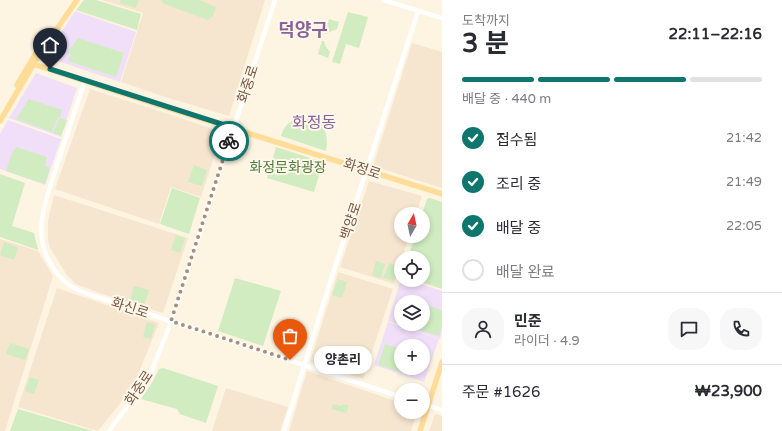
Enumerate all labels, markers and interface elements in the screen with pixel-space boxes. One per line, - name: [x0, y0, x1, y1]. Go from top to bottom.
- text: 도착까지: [462, 13, 510, 29]
- district label: 덕양구: [278, 19, 328, 41]
- text: 22:11–22:16: [669, 25, 762, 43]
- pin: [33, 28, 67, 69]
- text: 3 분: [462, 28, 509, 59]
- icon: home: [39, 34, 61, 56]
- street label: 화중로: [234, 63, 262, 105]
- text: 배달 중 · 440 m: [462, 91, 551, 107]
- district label: 화정동: [292, 113, 336, 133]
- courier: [209, 121, 249, 161]
- icon: check: [462, 127, 484, 149]
- icon: bike: [218, 130, 240, 152]
- text: 21:42: [726, 130, 762, 146]
- text: 접수됨: [496, 131, 537, 149]
- street label: 화정로: [341, 155, 383, 183]
- park label: 화정문화광장: [249, 159, 327, 176]
- icon: check: [462, 171, 484, 193]
- text: 21:49: [726, 174, 762, 190]
- text: 조리 중: [496, 175, 541, 193]
- street label: 백양로: [337, 200, 365, 242]
- north arrow: [394, 207, 430, 243]
- map controls: [394, 207, 430, 419]
- icon: check: [462, 215, 484, 237]
- text: 22:05: [726, 218, 762, 234]
- text: 배달 중: [496, 219, 541, 237]
- button: locate: [394, 251, 430, 287]
- text: 배달 완료: [496, 263, 555, 281]
- street label: 화신로: [109, 294, 151, 322]
- button: layers: [394, 295, 430, 331]
- button: person: [462, 308, 504, 350]
- button: chat: [668, 308, 710, 350]
- button: phone: [720, 308, 762, 350]
- text: 민준: [514, 312, 542, 330]
- pin: [273, 319, 307, 360]
- icon: bag: [279, 325, 301, 347]
- text: 라이더 · 4.9: [514, 333, 580, 349]
- button: +: [394, 339, 430, 375]
- callout: 양촌리: [314, 346, 372, 374]
- text: 양촌리: [325, 352, 361, 368]
- street label: 화중로: [121, 367, 157, 409]
- text: ₩23,900: [695, 382, 762, 400]
- button: −: [394, 383, 430, 419]
- text: 주문 #1626: [462, 383, 540, 401]

